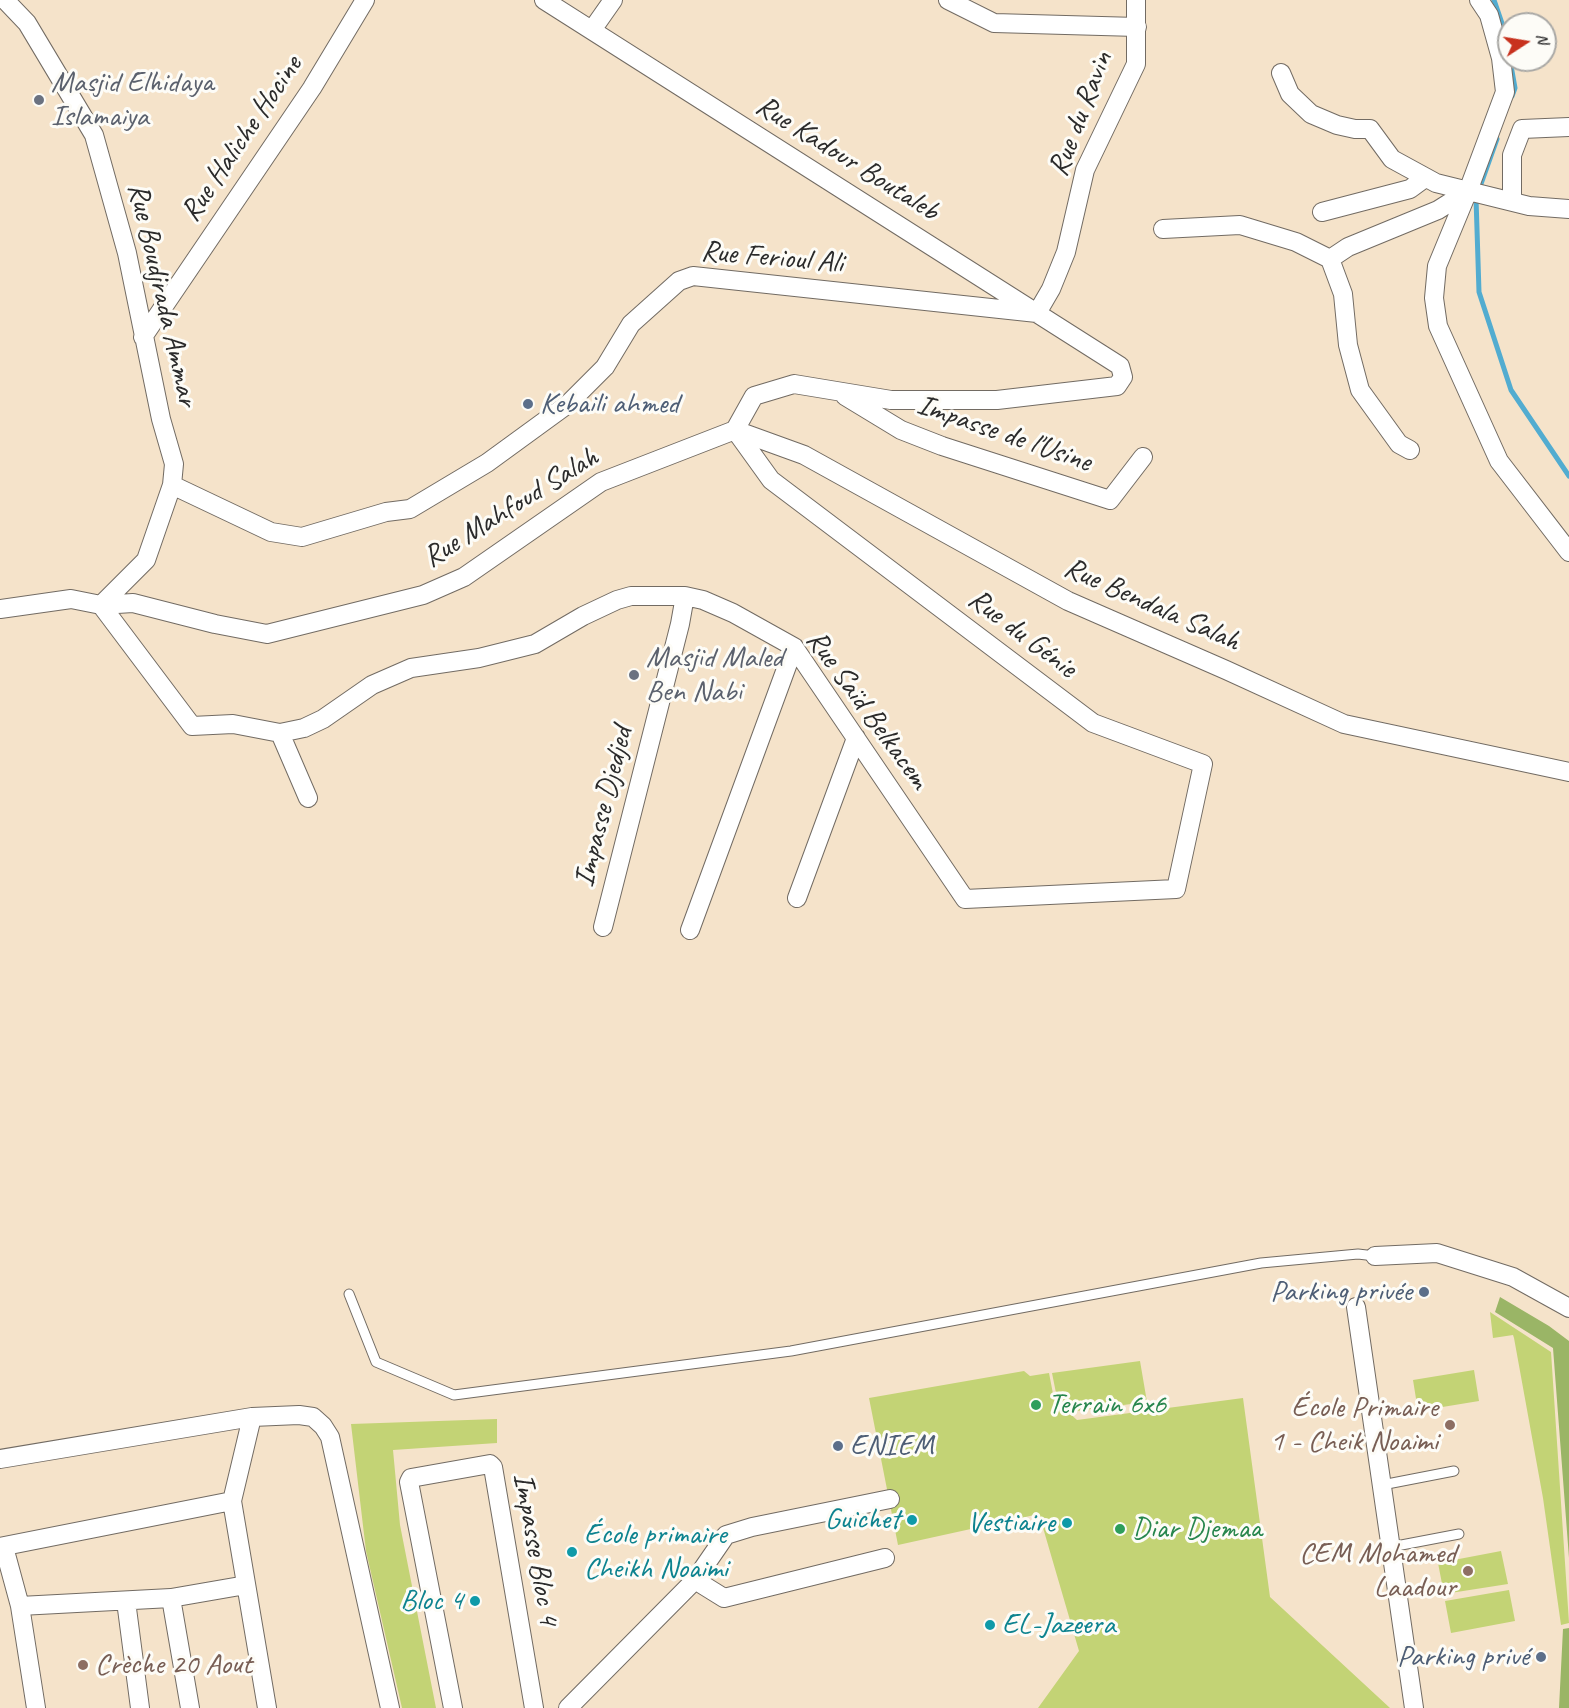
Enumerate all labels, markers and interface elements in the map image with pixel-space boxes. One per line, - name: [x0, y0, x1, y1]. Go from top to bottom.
- north arrow: [1497, 12, 1557, 72]
- text: N: [1532, 32, 1553, 46]
- street label: Rue du Ravin: [1041, 47, 1121, 181]
- street label: Rue Haliche Hocine: [173, 49, 311, 229]
- place label: Masjid Elhidaya Islamaiya: [51, 65, 213, 136]
- street label: Rue Kadour Boutaleb: [749, 88, 945, 230]
- marker: Masjid Elhidaya Islamaiya: [32, 93, 46, 107]
- street label: Rue Boudjrada Ammar: [119, 180, 205, 410]
- street label: Rue Ferioul Ali: [699, 234, 845, 282]
- place label: Kebaili ahmed: [540, 386, 679, 422]
- street label: Impasse de l'Usine: [912, 387, 1096, 481]
- marker: Kebaili ahmed: [521, 397, 535, 411]
- street label: Rue Mahfoud Salah: [417, 440, 605, 576]
- street label: Rue Bendala Salah: [1058, 550, 1246, 660]
- street label: Rue du Génie: [961, 582, 1083, 686]
- street label: Rue Saïd Belkacem: [798, 624, 936, 796]
- place label: Masjid Maled Ben Nabi: [646, 640, 783, 710]
- marker: Masjid Maled Ben Nabi: [627, 668, 641, 682]
- street label: Impasse Djedjed: [567, 723, 641, 891]
- place label: Parking privée: [1270, 1274, 1412, 1310]
- marker: Parking privée: [1417, 1285, 1431, 1299]
- place label: Terrain 6x6: [1048, 1387, 1166, 1423]
- place label: École Primaire 1 - Cheik Noaimi: [1270, 1390, 1438, 1460]
- marker: Terrain 6x6: [1029, 1398, 1043, 1412]
- marker: École Primaire 1 - Cheik Noaimi: [1443, 1418, 1457, 1432]
- place label: ENIEM: [850, 1428, 934, 1464]
- marker: ENIEM: [831, 1439, 845, 1453]
- street label: Impasse Bloc 4: [504, 1470, 566, 1628]
- place label: Guichet: [825, 1502, 900, 1538]
- place label: Vestiaire: [967, 1505, 1055, 1541]
- place label: Diar Djemaa: [1132, 1511, 1262, 1547]
- marker: Guichet: [905, 1513, 919, 1527]
- marker: Vestiaire: [1060, 1516, 1074, 1530]
- place label: École primaire Cheikh Noaimi: [584, 1517, 728, 1588]
- marker: Diar Djemaa: [1113, 1522, 1127, 1536]
- place label: CEM Mohamed Laadour: [1299, 1536, 1456, 1606]
- marker: École primaire Cheikh Noaimi: [565, 1545, 579, 1559]
- marker: CEM Mohamed Laadour: [1461, 1564, 1475, 1578]
- place label: Bloc 4: [400, 1583, 463, 1619]
- marker: Bloc 4: [468, 1594, 482, 1608]
- place label: EL-Jazeera: [1002, 1607, 1115, 1643]
- marker: EL-Jazeera: [983, 1618, 997, 1632]
- place label: Parking privé: [1397, 1639, 1529, 1675]
- place label: Crèche 20 Aout: [95, 1647, 252, 1683]
- marker: Parking privé: [1534, 1650, 1548, 1664]
- marker: Crèche 20 Aout: [76, 1658, 90, 1672]

